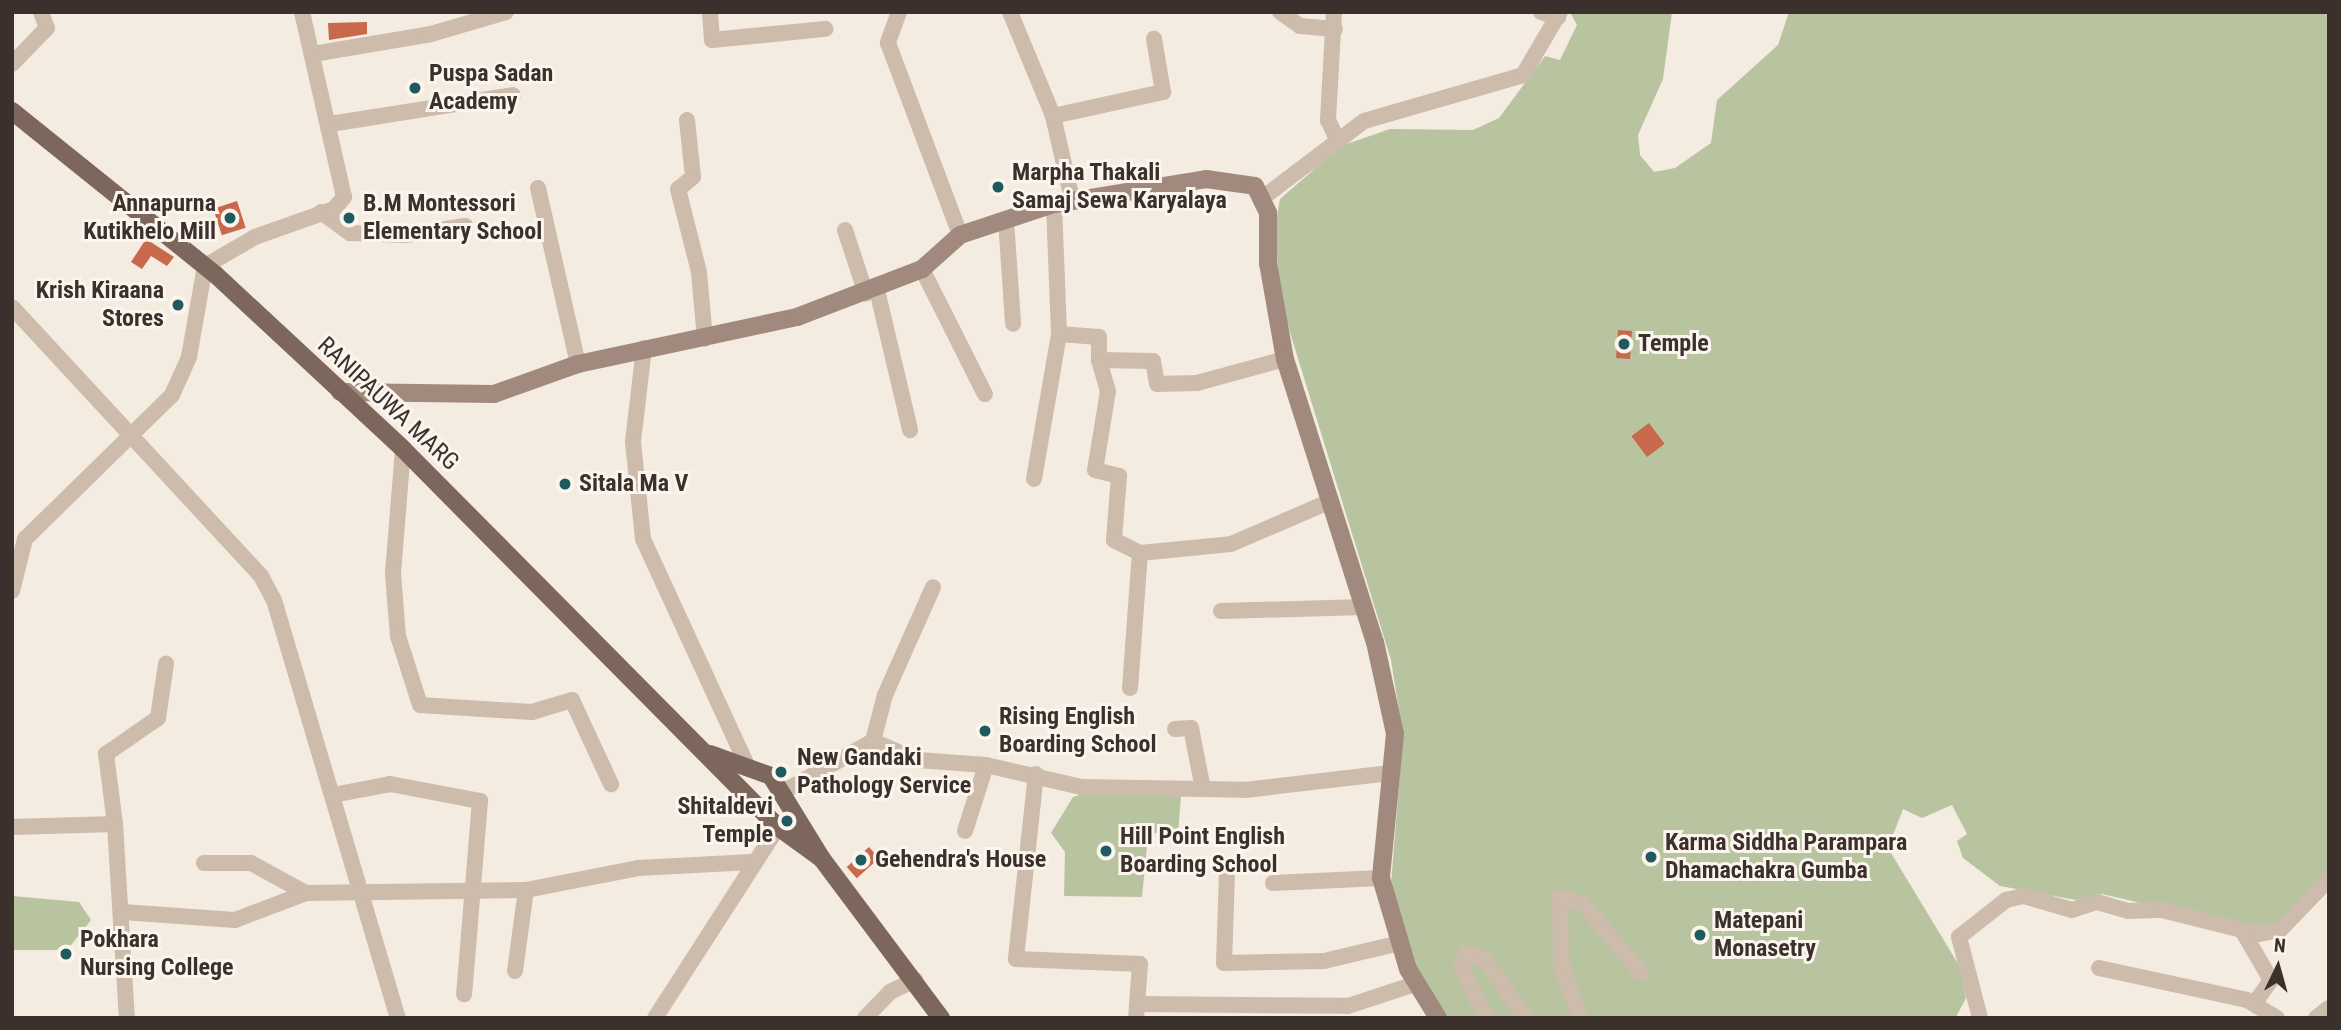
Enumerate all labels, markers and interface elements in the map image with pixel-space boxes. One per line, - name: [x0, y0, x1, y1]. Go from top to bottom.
- place label: Puspa Sadan Academy: [429, 60, 553, 116]
- marker: Puspa Sadan Academy: [407, 80, 423, 96]
- place label: Marpha Thakali Samaj Sewa Karyalaya: [1012, 159, 1227, 215]
- marker: Marpha Thakali Samaj Sewa Karyalaya: [990, 179, 1006, 195]
- place label: Annapurna Kutikhelo Mill: [83, 190, 216, 246]
- place label: B.M Montessori Elementary School: [363, 190, 542, 246]
- marker: Annapurna Kutikhelo Mill: [222, 210, 238, 226]
- marker: B.M Montessori Elementary School: [341, 210, 357, 226]
- place label: Krish Kiraana Stores: [36, 277, 164, 333]
- marker: Krish Kiraana Stores: [170, 297, 186, 313]
- place label: Temple: [1638, 330, 1709, 358]
- street label: RANIPAUWA MARG: [311, 331, 465, 477]
- marker: Temple: [1616, 336, 1632, 352]
- place label: Sitala Ma V: [579, 470, 688, 498]
- marker: Sitala Ma V: [557, 476, 573, 492]
- place label: Rising English Boarding School: [999, 703, 1157, 759]
- marker: Rising English Boarding School: [977, 723, 993, 739]
- place label: New Gandaki Pathology Service: [797, 744, 971, 800]
- marker: New Gandaki Pathology Service: [771, 762, 791, 782]
- place label: Shitaldevi Temple: [677, 793, 773, 849]
- marker: Shitaldevi Temple: [779, 813, 795, 829]
- place label: Hill Point English Boarding School: [1120, 823, 1285, 879]
- place label: Karma Siddha Parampara Dhamachakra Gumba: [1665, 829, 1907, 885]
- marker: Hill Point English Boarding School: [1098, 843, 1114, 859]
- place label: Gehendra's House: [875, 846, 1046, 874]
- marker: Karma Siddha Parampara Dhamachakra Gumba: [1643, 849, 1659, 865]
- marker: Gehendra's House: [853, 852, 869, 868]
- place label: Matepani Monasetry: [1714, 907, 1816, 963]
- place label: Pokhara Nursing College: [80, 926, 234, 982]
- marker: Matepani Monasetry: [1692, 927, 1708, 943]
- north arrow: [2243, 932, 2313, 1002]
- text: N: [2273, 934, 2287, 958]
- marker: Pokhara Nursing College: [58, 946, 74, 962]

